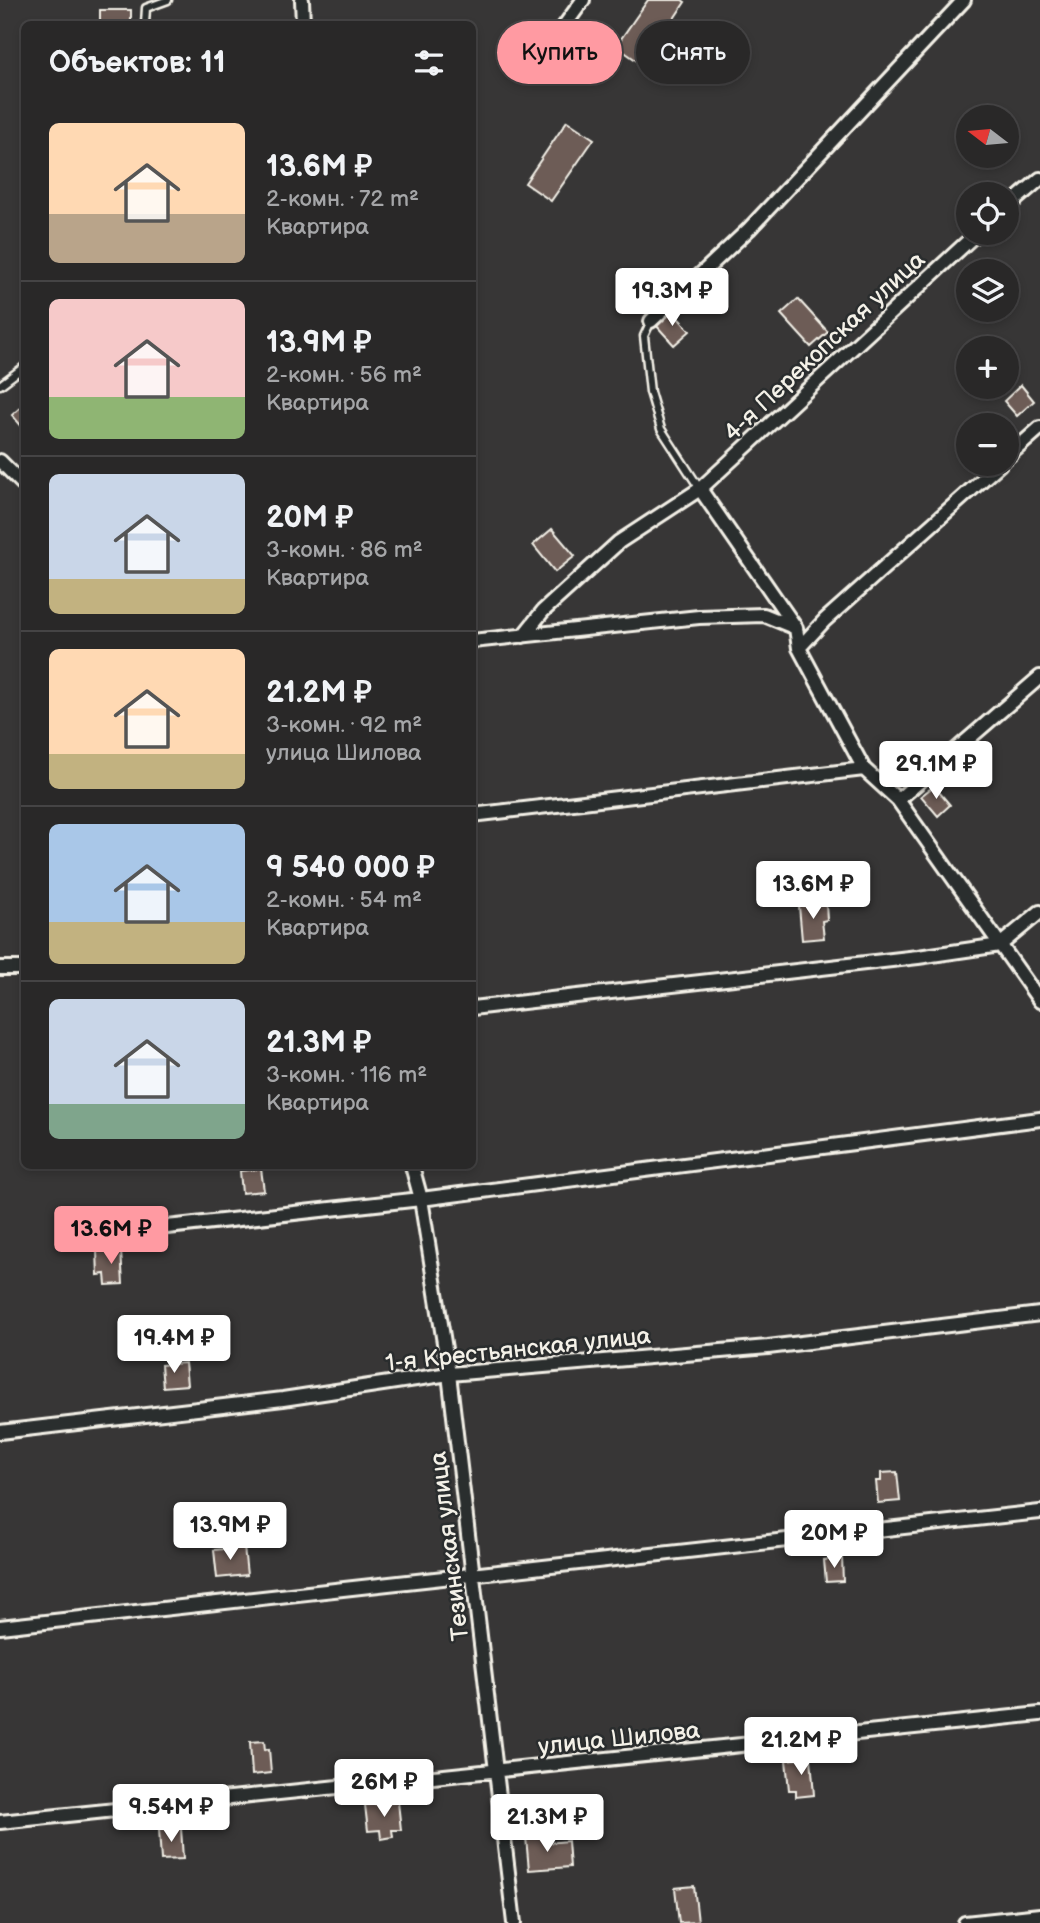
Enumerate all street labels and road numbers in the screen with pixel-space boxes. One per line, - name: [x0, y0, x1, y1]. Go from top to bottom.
- street label: 4-я Перекопская улица: [718, 245, 931, 447]
- street label: 1-я Крестьянская улица: [384, 1321, 652, 1378]
- street label: Тезинская улица: [424, 1450, 475, 1642]
- street label: улица Шилова: [537, 1716, 701, 1761]

